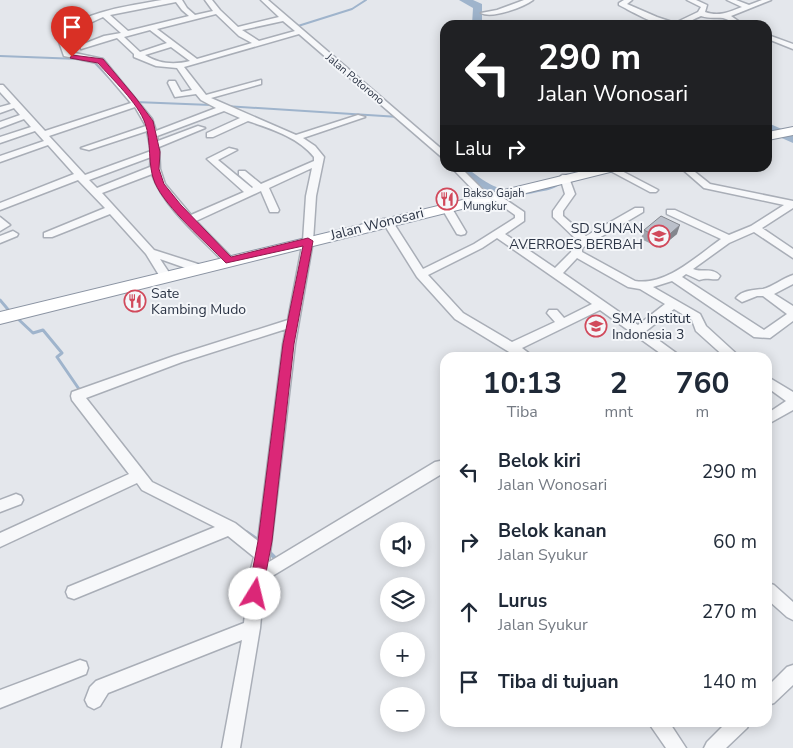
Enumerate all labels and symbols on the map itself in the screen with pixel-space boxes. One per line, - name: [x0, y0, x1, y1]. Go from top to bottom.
- pin: [51, 6, 93, 57]
- street label: Jalan Potorono: [322, 49, 388, 108]
- place label: Bakso Gajah Mungkur: [463, 186, 524, 214]
- restaurant icon: Bakso Gajah Mungkur: [435, 187, 459, 211]
- street label: Jalan Wonosari: [327, 203, 426, 245]
- place label: SD SUNAN AVERROES BERBAH: [509, 219, 643, 254]
- school or university icon: SD SUNAN AVERROES BERBAH: [647, 224, 671, 248]
- place label: Sate Kambing Mudo: [151, 284, 246, 319]
- restaurant icon: Sate Kambing Mudo: [123, 289, 147, 313]
- place label: SMA Institut Indonesia 3: [612, 309, 690, 344]
- school or university icon: SMA Institut Indonesia 3: [584, 314, 608, 338]
- position arrow: [228, 567, 280, 619]

